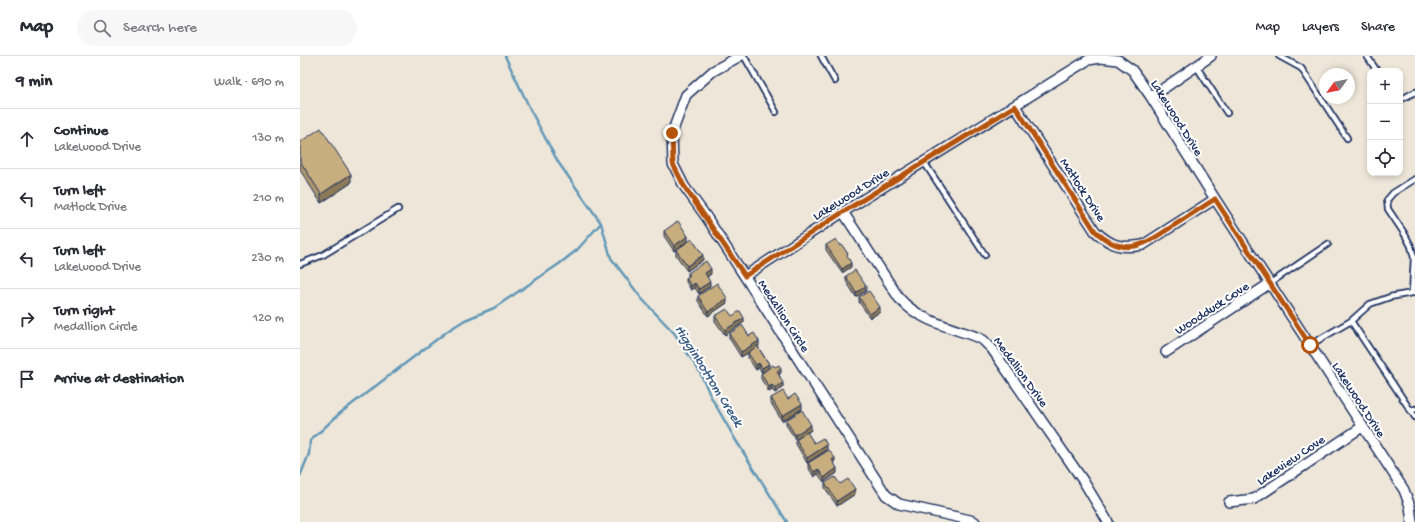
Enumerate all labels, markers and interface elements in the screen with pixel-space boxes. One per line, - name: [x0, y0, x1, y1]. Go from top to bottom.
- search box: [77, 10, 357, 46]
- text: Map: [20, 16, 53, 39]
- icon: search: [91, 17, 113, 39]
- text: Search here: [123, 19, 197, 37]
- text: Map: [1256, 19, 1280, 36]
- text: Layers: [1302, 19, 1339, 36]
- text: Share: [1361, 19, 1395, 36]
- north arrow: [1319, 68, 1355, 104]
- map controls: [1367, 68, 1403, 176]
- button: +: [1367, 68, 1403, 104]
- text: 9 min: [16, 72, 52, 92]
- text: Walk · 690 m: [214, 75, 284, 90]
- street label: Lakewood Drive: [1146, 77, 1205, 159]
- button: −: [1367, 104, 1403, 140]
- text: Continue: [54, 122, 108, 140]
- route end: [663, 124, 681, 142]
- icon: ahead: [16, 128, 38, 150]
- text: 130 m: [252, 131, 284, 146]
- text: Lakewood Drive: [54, 140, 141, 155]
- button: locate: [1367, 140, 1403, 176]
- street label: Matlock Drive: [1056, 156, 1108, 225]
- street label: Lakewood Drive: [810, 166, 892, 225]
- text: Turn left: [54, 182, 105, 200]
- icon: left: [16, 188, 38, 210]
- text: 210 m: [253, 191, 284, 206]
- text: Matlock Drive: [54, 200, 127, 215]
- text: Turn left: [54, 242, 105, 260]
- icon: left: [16, 248, 38, 270]
- text: 230 m: [251, 251, 284, 266]
- text: Lakewood Drive: [54, 260, 141, 275]
- street label: Medallion Circle: [754, 277, 812, 356]
- street label: Woodduck Cove: [1172, 279, 1252, 339]
- text: Turn right: [54, 302, 114, 320]
- icon: right: [16, 308, 38, 330]
- text: 120 m: [253, 311, 284, 326]
- text: Medallion Circle: [54, 320, 138, 335]
- water label: Higginbottom Creek: [670, 322, 747, 432]
- street label: Medallion Drive: [989, 334, 1051, 411]
- route start: [1301, 336, 1319, 354]
- street label: Lakewood Drive: [1328, 360, 1388, 441]
- icon: arrive: [16, 368, 38, 390]
- text: Arrive at destination: [54, 370, 184, 388]
- street label: Lakeview Cove: [1254, 433, 1329, 489]

